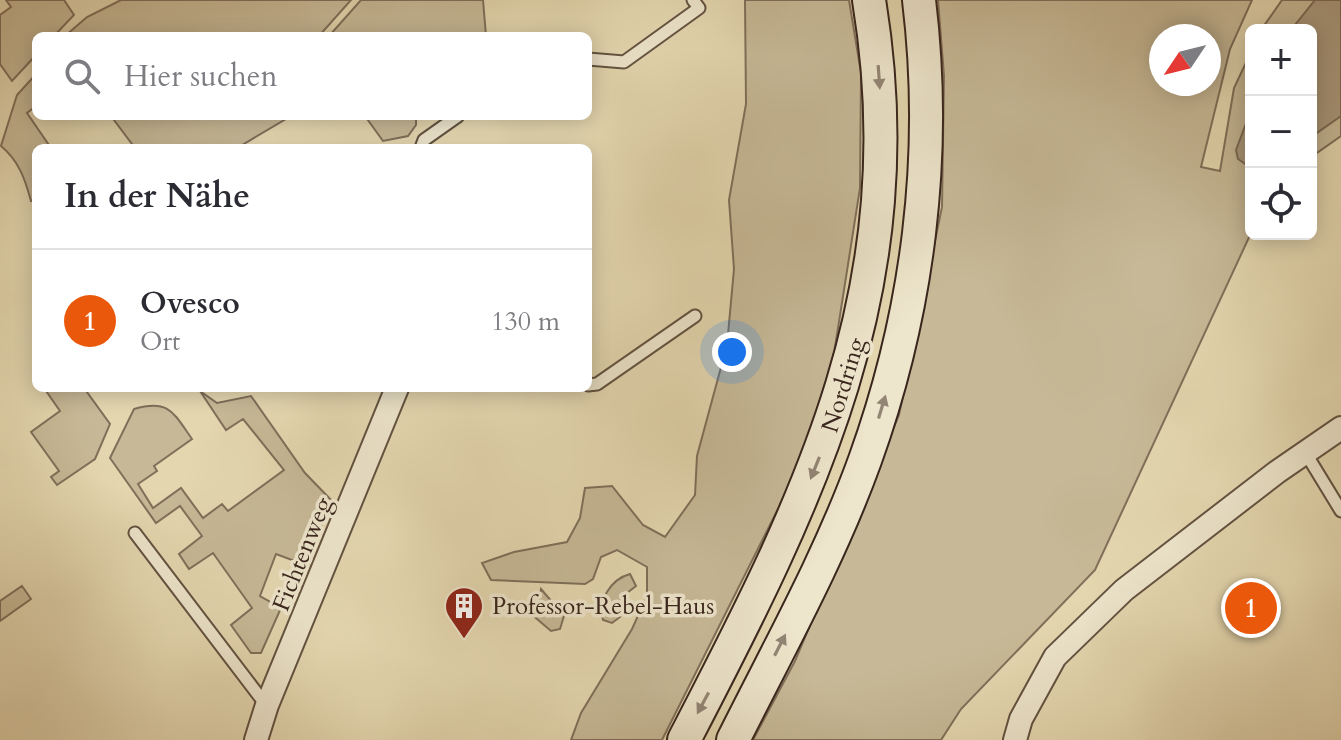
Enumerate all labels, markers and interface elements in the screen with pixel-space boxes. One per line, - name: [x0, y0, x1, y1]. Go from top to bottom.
- north arrow: [1149, 24, 1221, 96]
- map controls: [1245, 24, 1317, 240]
- button: +: [1245, 24, 1317, 96]
- search box: [32, 32, 592, 120]
- icon: search: [60, 54, 104, 98]
- text: Hier suchen: [124, 56, 277, 97]
- one-way arrow: [872, 65, 885, 90]
- button: −: [1245, 96, 1317, 168]
- button: locate: [1245, 168, 1317, 240]
- text: In der Nähe: [64, 173, 250, 219]
- text: Ovesco: [140, 283, 240, 324]
- text: 1: [83, 304, 97, 339]
- text: 130 m: [491, 304, 560, 339]
- text: Ort: [140, 324, 180, 359]
- your location: [712, 332, 752, 372]
- street label: Nordring: [813, 333, 874, 437]
- one-way arrow: [877, 394, 889, 418]
- one-way arrow: [808, 456, 821, 480]
- street label: Fichtenweg: [265, 492, 340, 616]
- pin: 1: [1225, 578, 1277, 638]
- building icon: Professor-Rebel-Haus: [443, 585, 485, 640]
- place label: Professor-Rebel-Haus: [492, 590, 714, 623]
- one-way arrow: [774, 634, 787, 657]
- one-way arrow: [697, 691, 710, 714]

